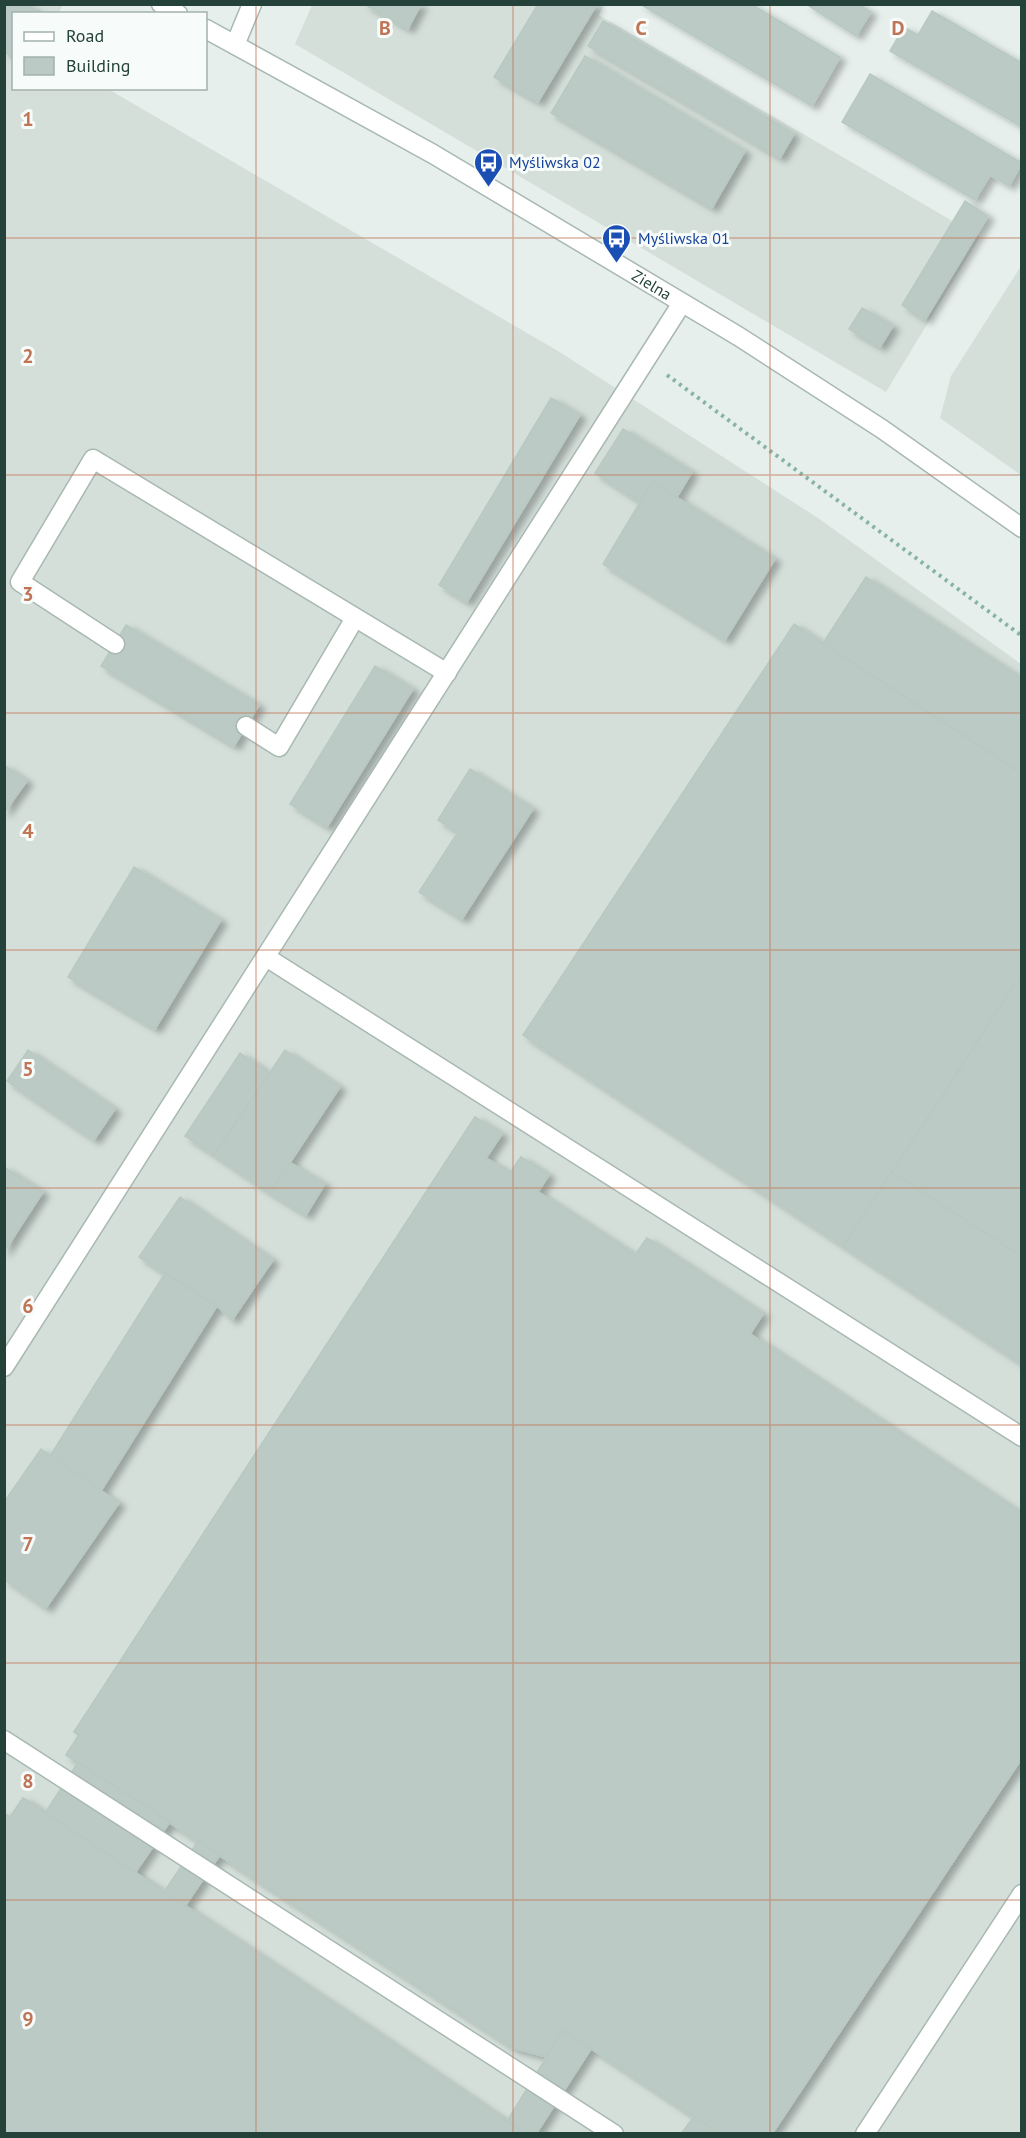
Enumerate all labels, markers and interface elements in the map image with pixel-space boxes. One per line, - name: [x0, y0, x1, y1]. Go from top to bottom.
- legend: [12, 12, 207, 90]
- text: B: [379, 15, 391, 41]
- text: C: [635, 15, 647, 41]
- text: D: [892, 15, 905, 41]
- text: Road: [66, 24, 104, 47]
- text: Building: [66, 54, 130, 77]
- text: 1: [22, 106, 34, 132]
- bus stop icon: Myśliwska 02: [472, 146, 504, 188]
- place label: Myśliwska 02: [509, 152, 601, 172]
- bus stop icon: Myśliwska 01: [601, 222, 633, 264]
- place label: Myśliwska 01: [638, 228, 730, 248]
- street label: Zielna: [628, 265, 675, 304]
- text: 2: [22, 343, 34, 369]
- text: 3: [22, 581, 34, 607]
- text: 4: [22, 818, 34, 844]
- text: 5: [22, 1056, 34, 1082]
- text: 6: [22, 1293, 34, 1319]
- text: 7: [22, 1531, 34, 1557]
- text: 8: [22, 1768, 34, 1794]
- text: 9: [22, 2006, 34, 2032]

